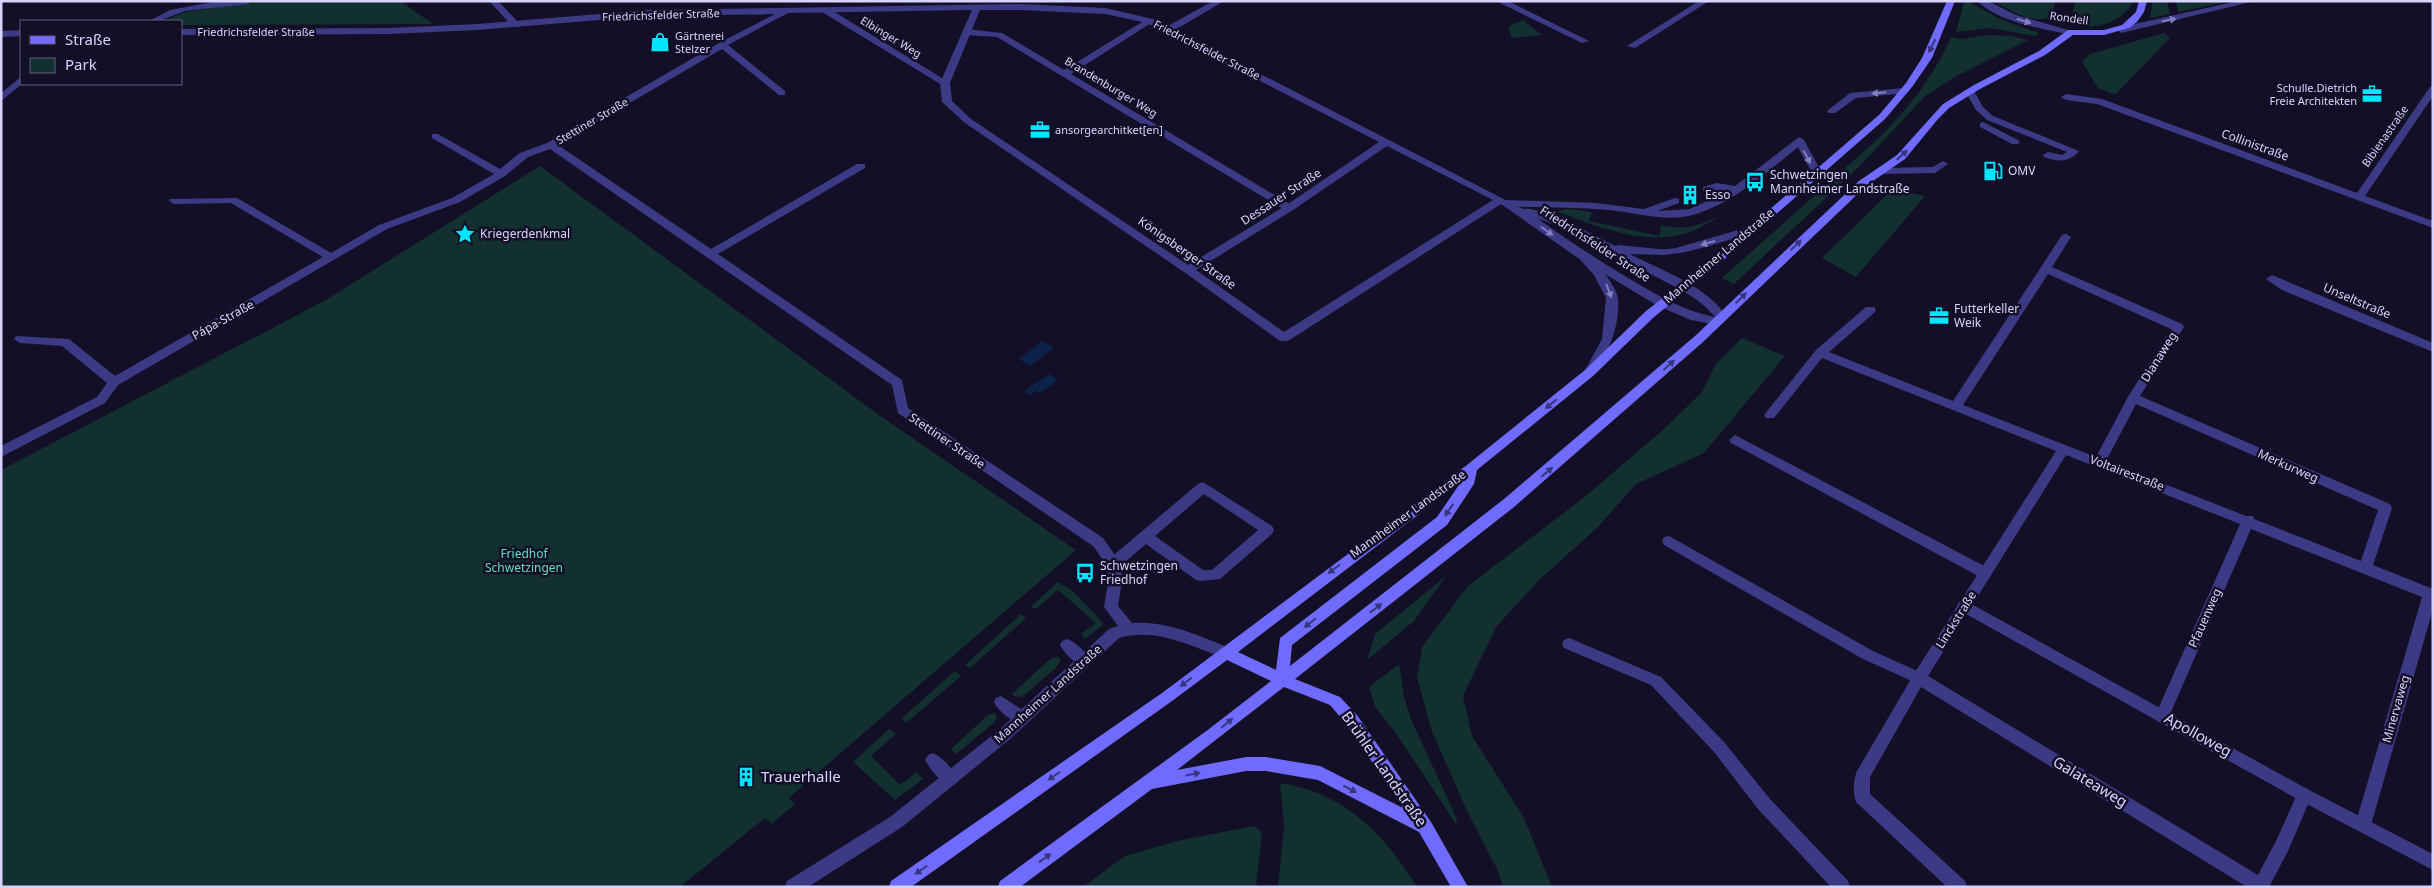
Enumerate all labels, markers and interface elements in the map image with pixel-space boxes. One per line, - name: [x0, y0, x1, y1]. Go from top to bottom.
- street label: Friedrichsfelder Straße: [602, 5, 720, 24]
- street label: Rondell: [2049, 7, 2089, 28]
- street label: Elbinger Weg: [858, 12, 925, 61]
- street label: Friedrichsfelder Straße: [1151, 16, 1263, 83]
- one-way arrow: [2161, 16, 2177, 24]
- one-way arrow: [2017, 18, 2032, 25]
- legend: [20, 20, 182, 85]
- street label: Friedrichsfelder Straße: [197, 24, 315, 39]
- place label: Gärtnerei Stelzer: [675, 28, 724, 56]
- text: Straße: [65, 29, 111, 49]
- shop icon: Gärtnerei Stelzer: [649, 31, 671, 53]
- one-way arrow: [1928, 39, 1936, 53]
- street label: Brandenburger Weg: [1062, 53, 1160, 120]
- text: Park: [65, 54, 97, 74]
- place label: Schulle.Dietrich Freie Architekten: [2270, 80, 2357, 108]
- office icon: Schulle.Dietrich Freie Architekten: [2361, 83, 2383, 105]
- one-way arrow: [1870, 89, 1886, 97]
- street label: Stettiner Straße: [553, 94, 631, 147]
- street label: Bibienastraße: [2358, 102, 2411, 169]
- office icon: ansorgearchitket[en]: [1029, 119, 1051, 141]
- place label: ansorgearchitket[en]: [1055, 122, 1163, 137]
- street label: Collinistraße: [2219, 124, 2291, 165]
- one-way arrow: [1896, 149, 1908, 161]
- one-way arrow: [1803, 150, 1812, 164]
- fuel station icon: OMV: [1982, 160, 2004, 182]
- place label: OMV: [2008, 162, 2036, 179]
- street label: Dessauer Straße: [1237, 164, 1324, 229]
- place label: Schwetzingen Mannheimer Landstraße: [1770, 166, 1910, 197]
- bus stop icon: Schwetzingen Mannheimer Landstraße: [1744, 171, 1766, 193]
- building icon: Esso: [1679, 184, 1701, 206]
- place label: Esso: [1705, 186, 1730, 203]
- street label: Friedrichsfelder Straße: [1537, 202, 1654, 286]
- street label: Mannheimer Landstraße: [1660, 204, 1778, 307]
- street label: Königsberger Straße: [1135, 212, 1240, 293]
- place icon: Kriegerdenkmal: [454, 223, 476, 245]
- place label: Kriegerdenkmal: [480, 225, 570, 242]
- one-way arrow: [1540, 226, 1554, 236]
- one-way arrow: [1701, 239, 1716, 247]
- one-way arrow: [1789, 239, 1801, 251]
- street label: Unseltstraße: [2321, 279, 2394, 323]
- one-way arrow: [1605, 284, 1613, 299]
- one-way arrow: [1735, 292, 1747, 304]
- street label: Pápa-Straße: [189, 295, 257, 344]
- place label: Futterkeller Weik: [1954, 300, 2019, 331]
- office icon: Futterkeller Weik: [1928, 305, 1950, 327]
- street label: Dianaweg: [2136, 328, 2181, 385]
- one-way arrow: [1663, 359, 1675, 371]
- one-way arrow: [1545, 398, 1558, 409]
- street label: Stettiner Straße: [906, 409, 989, 472]
- street label: Merkurweg: [2255, 445, 2321, 487]
- street label: Voltairestraße: [2087, 450, 2167, 495]
- street label: Mannheimer Landstraße: [1346, 466, 1469, 561]
- one-way arrow: [1540, 466, 1553, 477]
- one-way arrow: [1444, 503, 1454, 517]
- park label: Friedhof Schwetzingen: [485, 545, 563, 576]
- place label: Schwetzingen Friedhof: [1100, 557, 1178, 588]
- bus stop icon: Schwetzingen Friedhof: [1074, 562, 1096, 584]
- one-way arrow: [1328, 564, 1341, 575]
- street label: Pfauenweg: [2184, 585, 2225, 650]
- street label: Linckstraße: [1931, 588, 1980, 652]
- one-way arrow: [1369, 603, 1383, 613]
- one-way arrow: [1304, 617, 1317, 628]
- street label: Mannheimer Landstraße: [990, 640, 1105, 747]
- street label: Minervaweg: [2378, 673, 2413, 745]
- one-way arrow: [1179, 677, 1193, 687]
- street label: Brühler Landstraße: [1337, 707, 1432, 830]
- street label: Apolloweg: [2161, 707, 2236, 761]
- one-way arrow: [1220, 717, 1233, 728]
- street label: Galateaweg: [2050, 751, 2131, 811]
- building icon: Trauerhalle: [735, 766, 757, 788]
- place label: Trauerhalle: [761, 766, 841, 786]
- one-way arrow: [1186, 769, 1202, 777]
- one-way arrow: [1047, 771, 1061, 781]
- one-way arrow: [1343, 785, 1358, 793]
- one-way arrow: [1038, 853, 1052, 863]
- one-way arrow: [914, 865, 928, 875]

